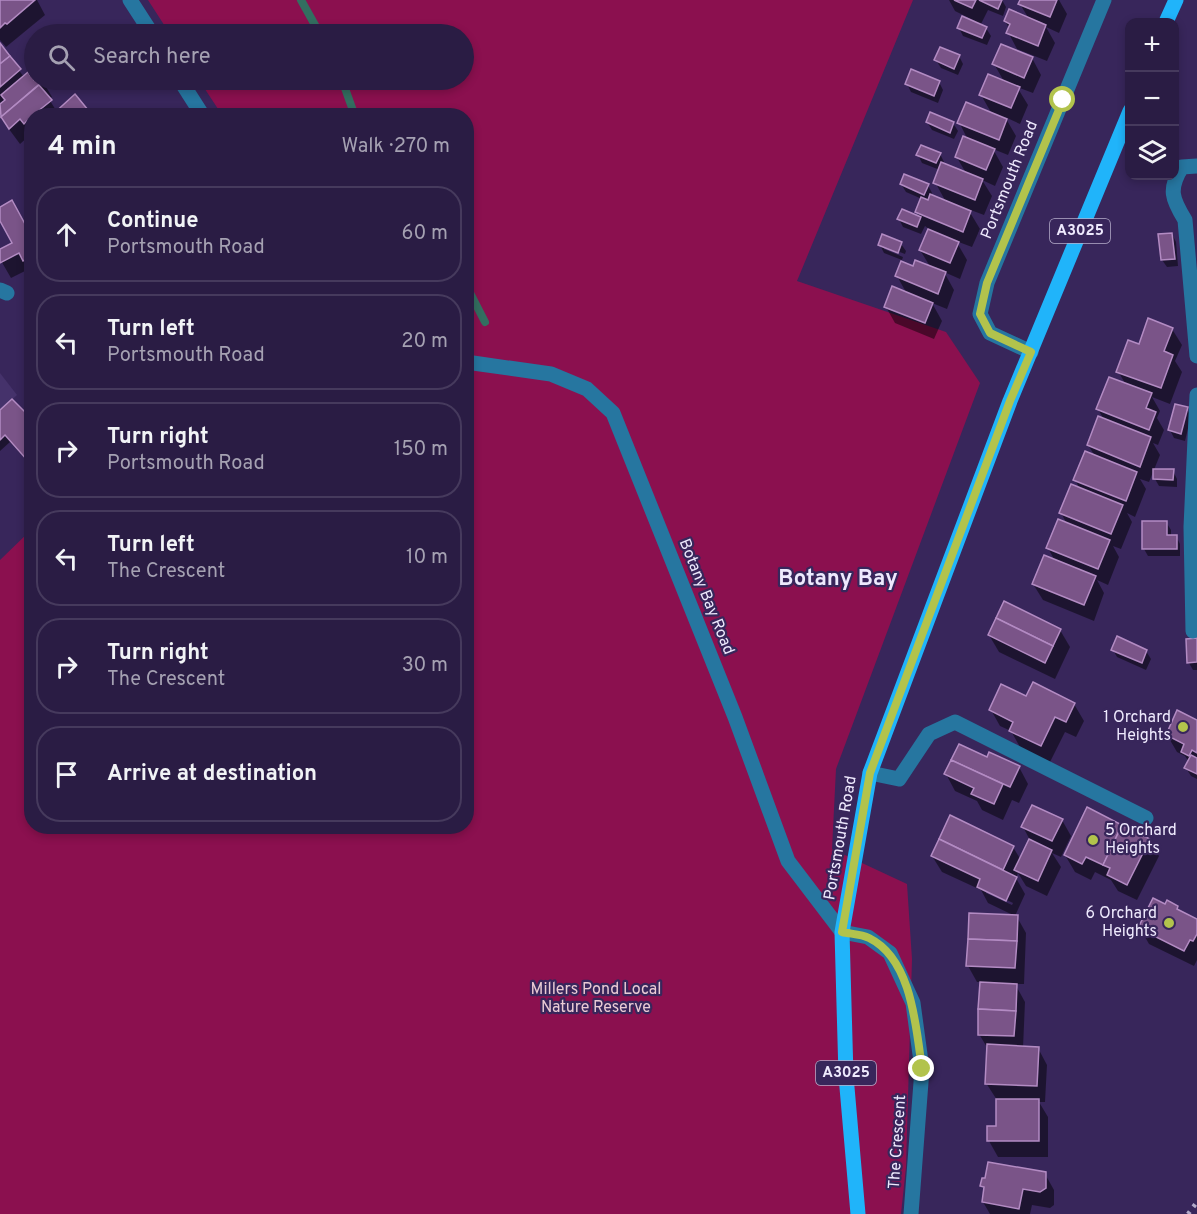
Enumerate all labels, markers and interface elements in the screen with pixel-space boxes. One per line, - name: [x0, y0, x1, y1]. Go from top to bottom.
- map controls: [1125, 18, 1179, 180]
- button: +: [1125, 18, 1179, 72]
- search box: [24, 24, 474, 90]
- icon: search: [45, 41, 78, 74]
- text: Search here: [93, 44, 211, 71]
- button: −: [1125, 72, 1179, 126]
- route start: [1049, 86, 1075, 112]
- street label: Portsmouth Road: [977, 118, 1043, 242]
- button: layers: [1125, 126, 1179, 180]
- text: 4 min: [48, 131, 117, 164]
- text: Walk · 270 m: [342, 134, 450, 160]
- text: Continue: [107, 208, 198, 235]
- icon: ahead: [50, 218, 83, 251]
- road number: A3025: [1050, 219, 1110, 243]
- text: 60 m: [402, 221, 448, 247]
- text: Portsmouth Road: [107, 235, 265, 261]
- text: Turn left: [107, 316, 195, 343]
- icon: left: [50, 326, 83, 359]
- text: 20 m: [401, 329, 448, 355]
- text: Portsmouth Road: [107, 343, 265, 369]
- text: Turn right: [107, 424, 209, 451]
- icon: right: [50, 434, 83, 467]
- text: 150 m: [394, 437, 448, 463]
- text: Portsmouth Road: [107, 451, 265, 477]
- text: Turn left: [107, 532, 195, 559]
- street label: Botany Bay Road: [674, 536, 738, 658]
- icon: left: [50, 542, 83, 575]
- text: 10 m: [406, 545, 448, 571]
- text: The Crescent: [107, 559, 225, 585]
- district label: Botany Bay: [778, 566, 898, 593]
- text: Turn right: [107, 640, 209, 667]
- icon: right: [50, 650, 83, 683]
- text: 30 m: [402, 653, 448, 679]
- text: The Crescent: [107, 667, 225, 693]
- place label: 1 Orchard Heights: [1103, 708, 1171, 746]
- marker: 1 Orchard Heights: [1176, 720, 1190, 734]
- icon: arrive: [50, 758, 83, 791]
- text: Arrive at destination: [107, 761, 317, 788]
- street label: Portsmouth Road: [820, 774, 862, 902]
- place label: 5 Orchard Heights: [1105, 821, 1177, 859]
- marker: 5 Orchard Heights: [1086, 833, 1100, 847]
- place label: 6 Orchard Heights: [1086, 904, 1157, 942]
- marker: 6 Orchard Heights: [1162, 916, 1176, 930]
- park label: Millers Pond Local Nature Reserve: [531, 980, 661, 1018]
- route end: [908, 1055, 934, 1081]
- road number: A3025: [816, 1061, 876, 1085]
- street label: The Crescent: [885, 1094, 911, 1190]

